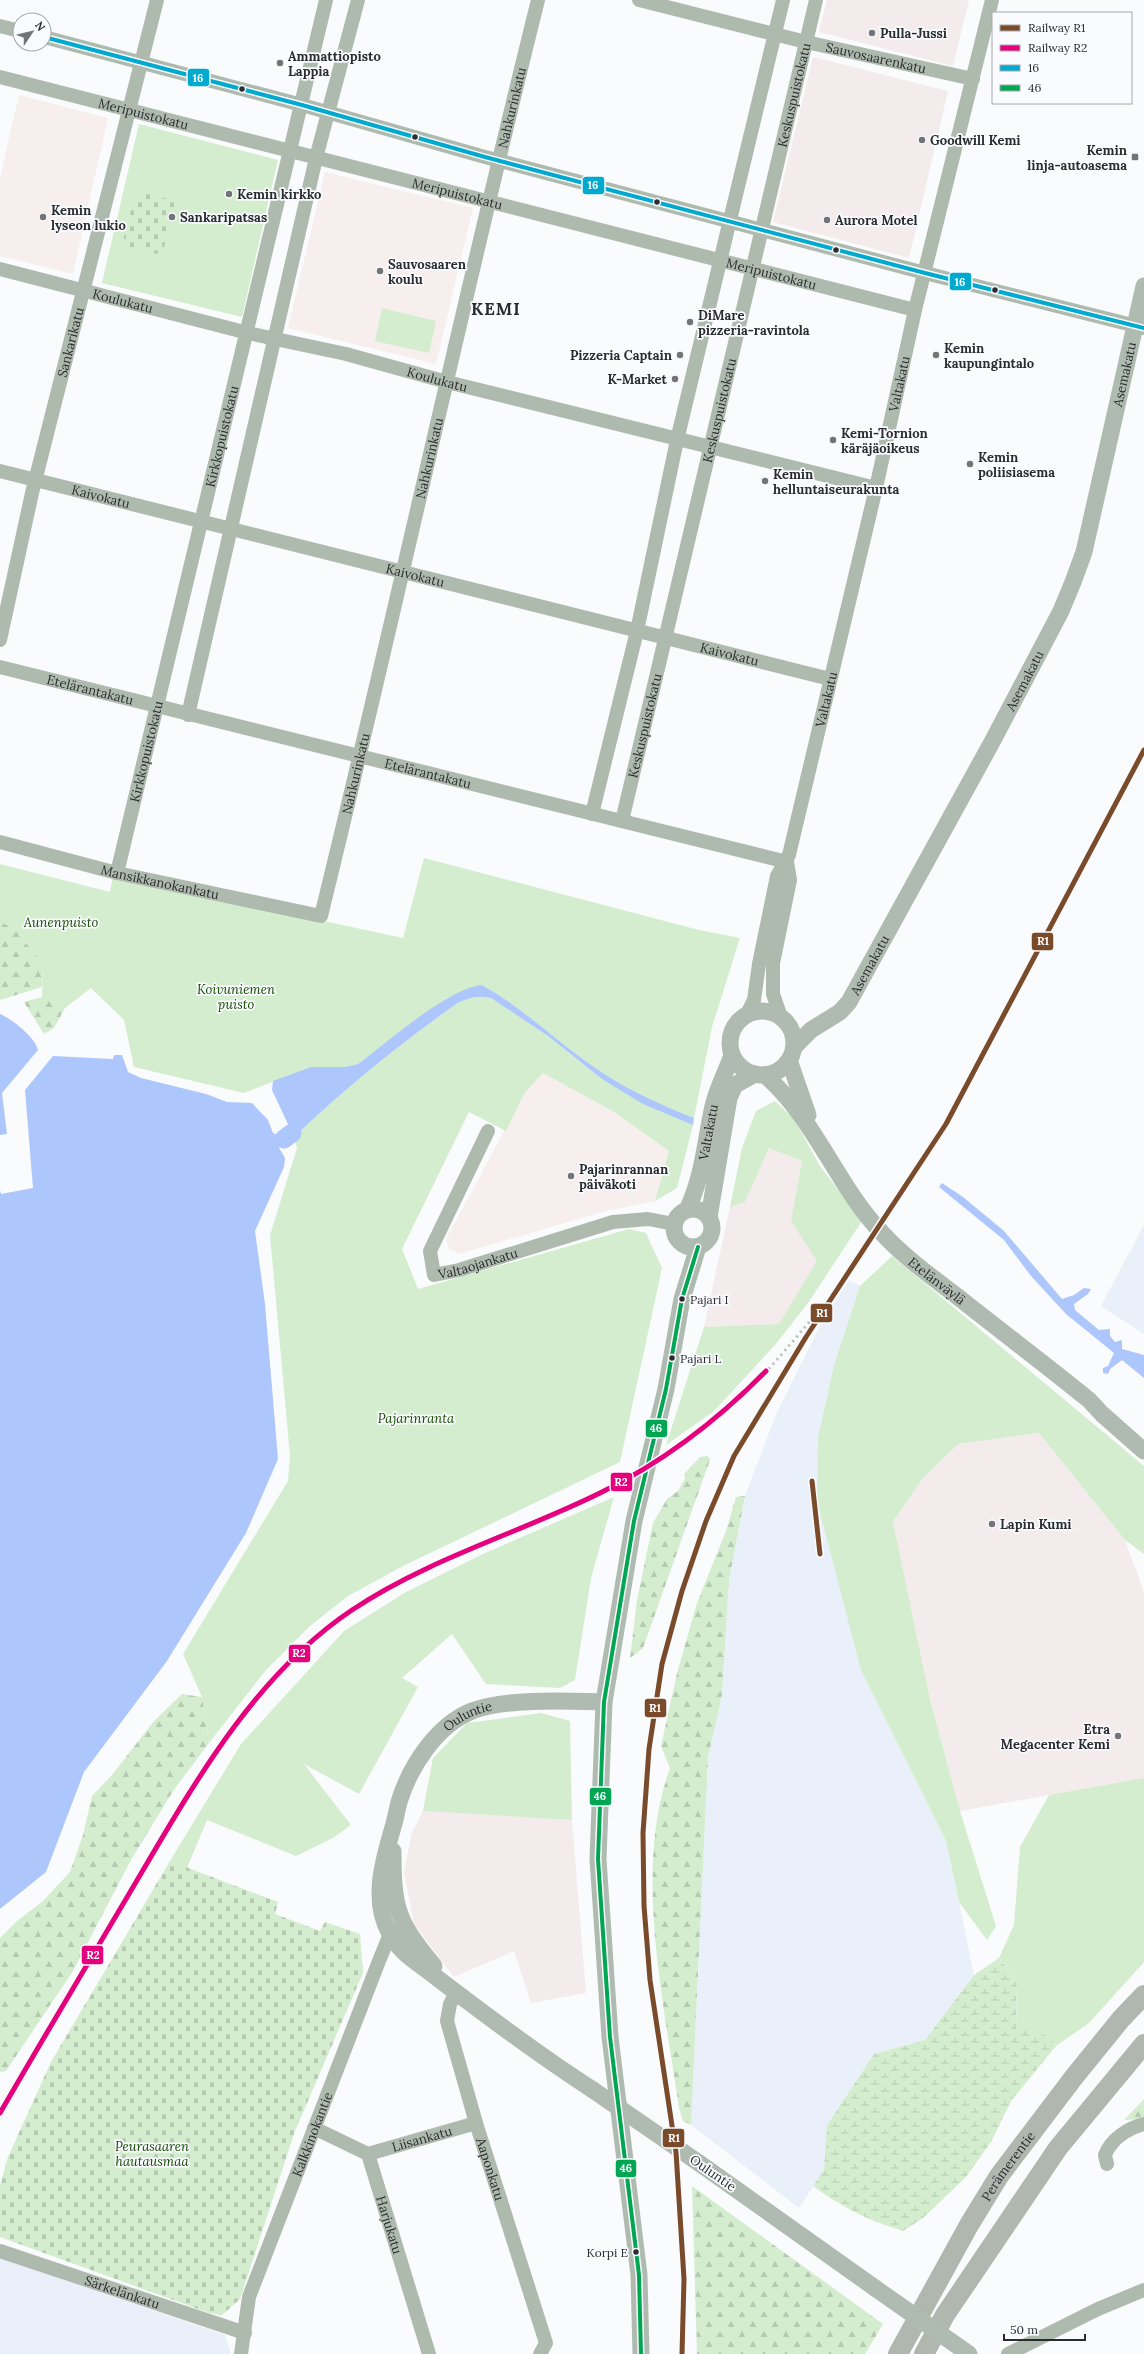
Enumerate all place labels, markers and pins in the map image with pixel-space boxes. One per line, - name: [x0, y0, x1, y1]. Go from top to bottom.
- place label: Pulla-Jussi: [880, 25, 947, 42]
- marker: Pulla-Jussi: [867, 28, 877, 38]
- place label: Ammattiopisto Lappia: [288, 48, 381, 80]
- marker: Ammattiopisto Lappia: [275, 58, 285, 68]
- unlabelled marker: [237, 84, 247, 94]
- unlabelled marker: [410, 132, 420, 142]
- place label: Goodwill Kemi: [930, 132, 1021, 149]
- marker: Goodwill Kemi: [917, 135, 927, 145]
- place label: Kemin linja-autoasema: [1027, 142, 1128, 174]
- marker: Kemin linja-autoasema: [1130, 152, 1140, 162]
- place label: Kemin kirkko: [237, 186, 321, 203]
- marker: Kemin kirkko: [224, 189, 234, 199]
- unlabelled marker: [652, 197, 662, 207]
- place label: Kemin lyseon lukio: [51, 202, 126, 234]
- place label: Sankaripatsas: [180, 209, 267, 226]
- marker: Kemin lyseon lukio: [38, 212, 48, 222]
- marker: Sankaripatsas: [167, 212, 177, 222]
- place label: Aurora Motel: [835, 212, 917, 229]
- marker: Aurora Motel: [822, 215, 832, 225]
- unlabelled marker: [831, 245, 841, 255]
- place label: Sauvosaaren koulu: [388, 256, 467, 288]
- marker: Sauvosaaren koulu: [375, 266, 385, 276]
- unlabelled marker: [990, 285, 1000, 295]
- place label: DiMare pizzeria-ravintola: [698, 307, 810, 339]
- marker: DiMare pizzeria-ravintola: [685, 317, 695, 327]
- place label: Kemin kaupungintalo: [944, 340, 1034, 372]
- place label: Pizzeria Captain: [570, 347, 673, 364]
- marker: Pizzeria Captain: [675, 350, 685, 360]
- marker: Kemin kaupungintalo: [931, 350, 941, 360]
- place label: K-Market: [607, 371, 668, 388]
- marker: K-Market: [670, 374, 680, 384]
- place label: Kemi-Tornion käräjäoikeus: [841, 425, 929, 457]
- marker: Kemi-Tornion käräjäoikeus: [828, 435, 838, 445]
- place label: Kemin poliisiasema: [978, 449, 1055, 481]
- marker: Kemin poliisiasema: [965, 459, 975, 469]
- place label: Kemin helluntaiseurakunta: [773, 466, 900, 498]
- marker: Kemin helluntaiseurakunta: [760, 476, 770, 486]
- place label: Pajarinrannan päiväkoti: [579, 1161, 669, 1193]
- marker: Pajarinrannan päiväkoti: [566, 1171, 576, 1181]
- place label: Pajari I: [690, 1292, 728, 1307]
- marker: Pajari I: [677, 1294, 687, 1304]
- place label: Pajari L: [680, 1351, 721, 1366]
- marker: Pajari L: [667, 1353, 677, 1363]
- place label: Lapin Kumi: [1000, 1516, 1072, 1533]
- marker: Lapin Kumi: [987, 1519, 997, 1529]
- place label: Etra Megacenter Kemi: [1001, 1721, 1110, 1753]
- marker: Etra Megacenter Kemi: [1113, 1731, 1123, 1741]
- place label: Korpi E: [587, 2245, 628, 2260]
- marker: Korpi E: [631, 2247, 641, 2257]

